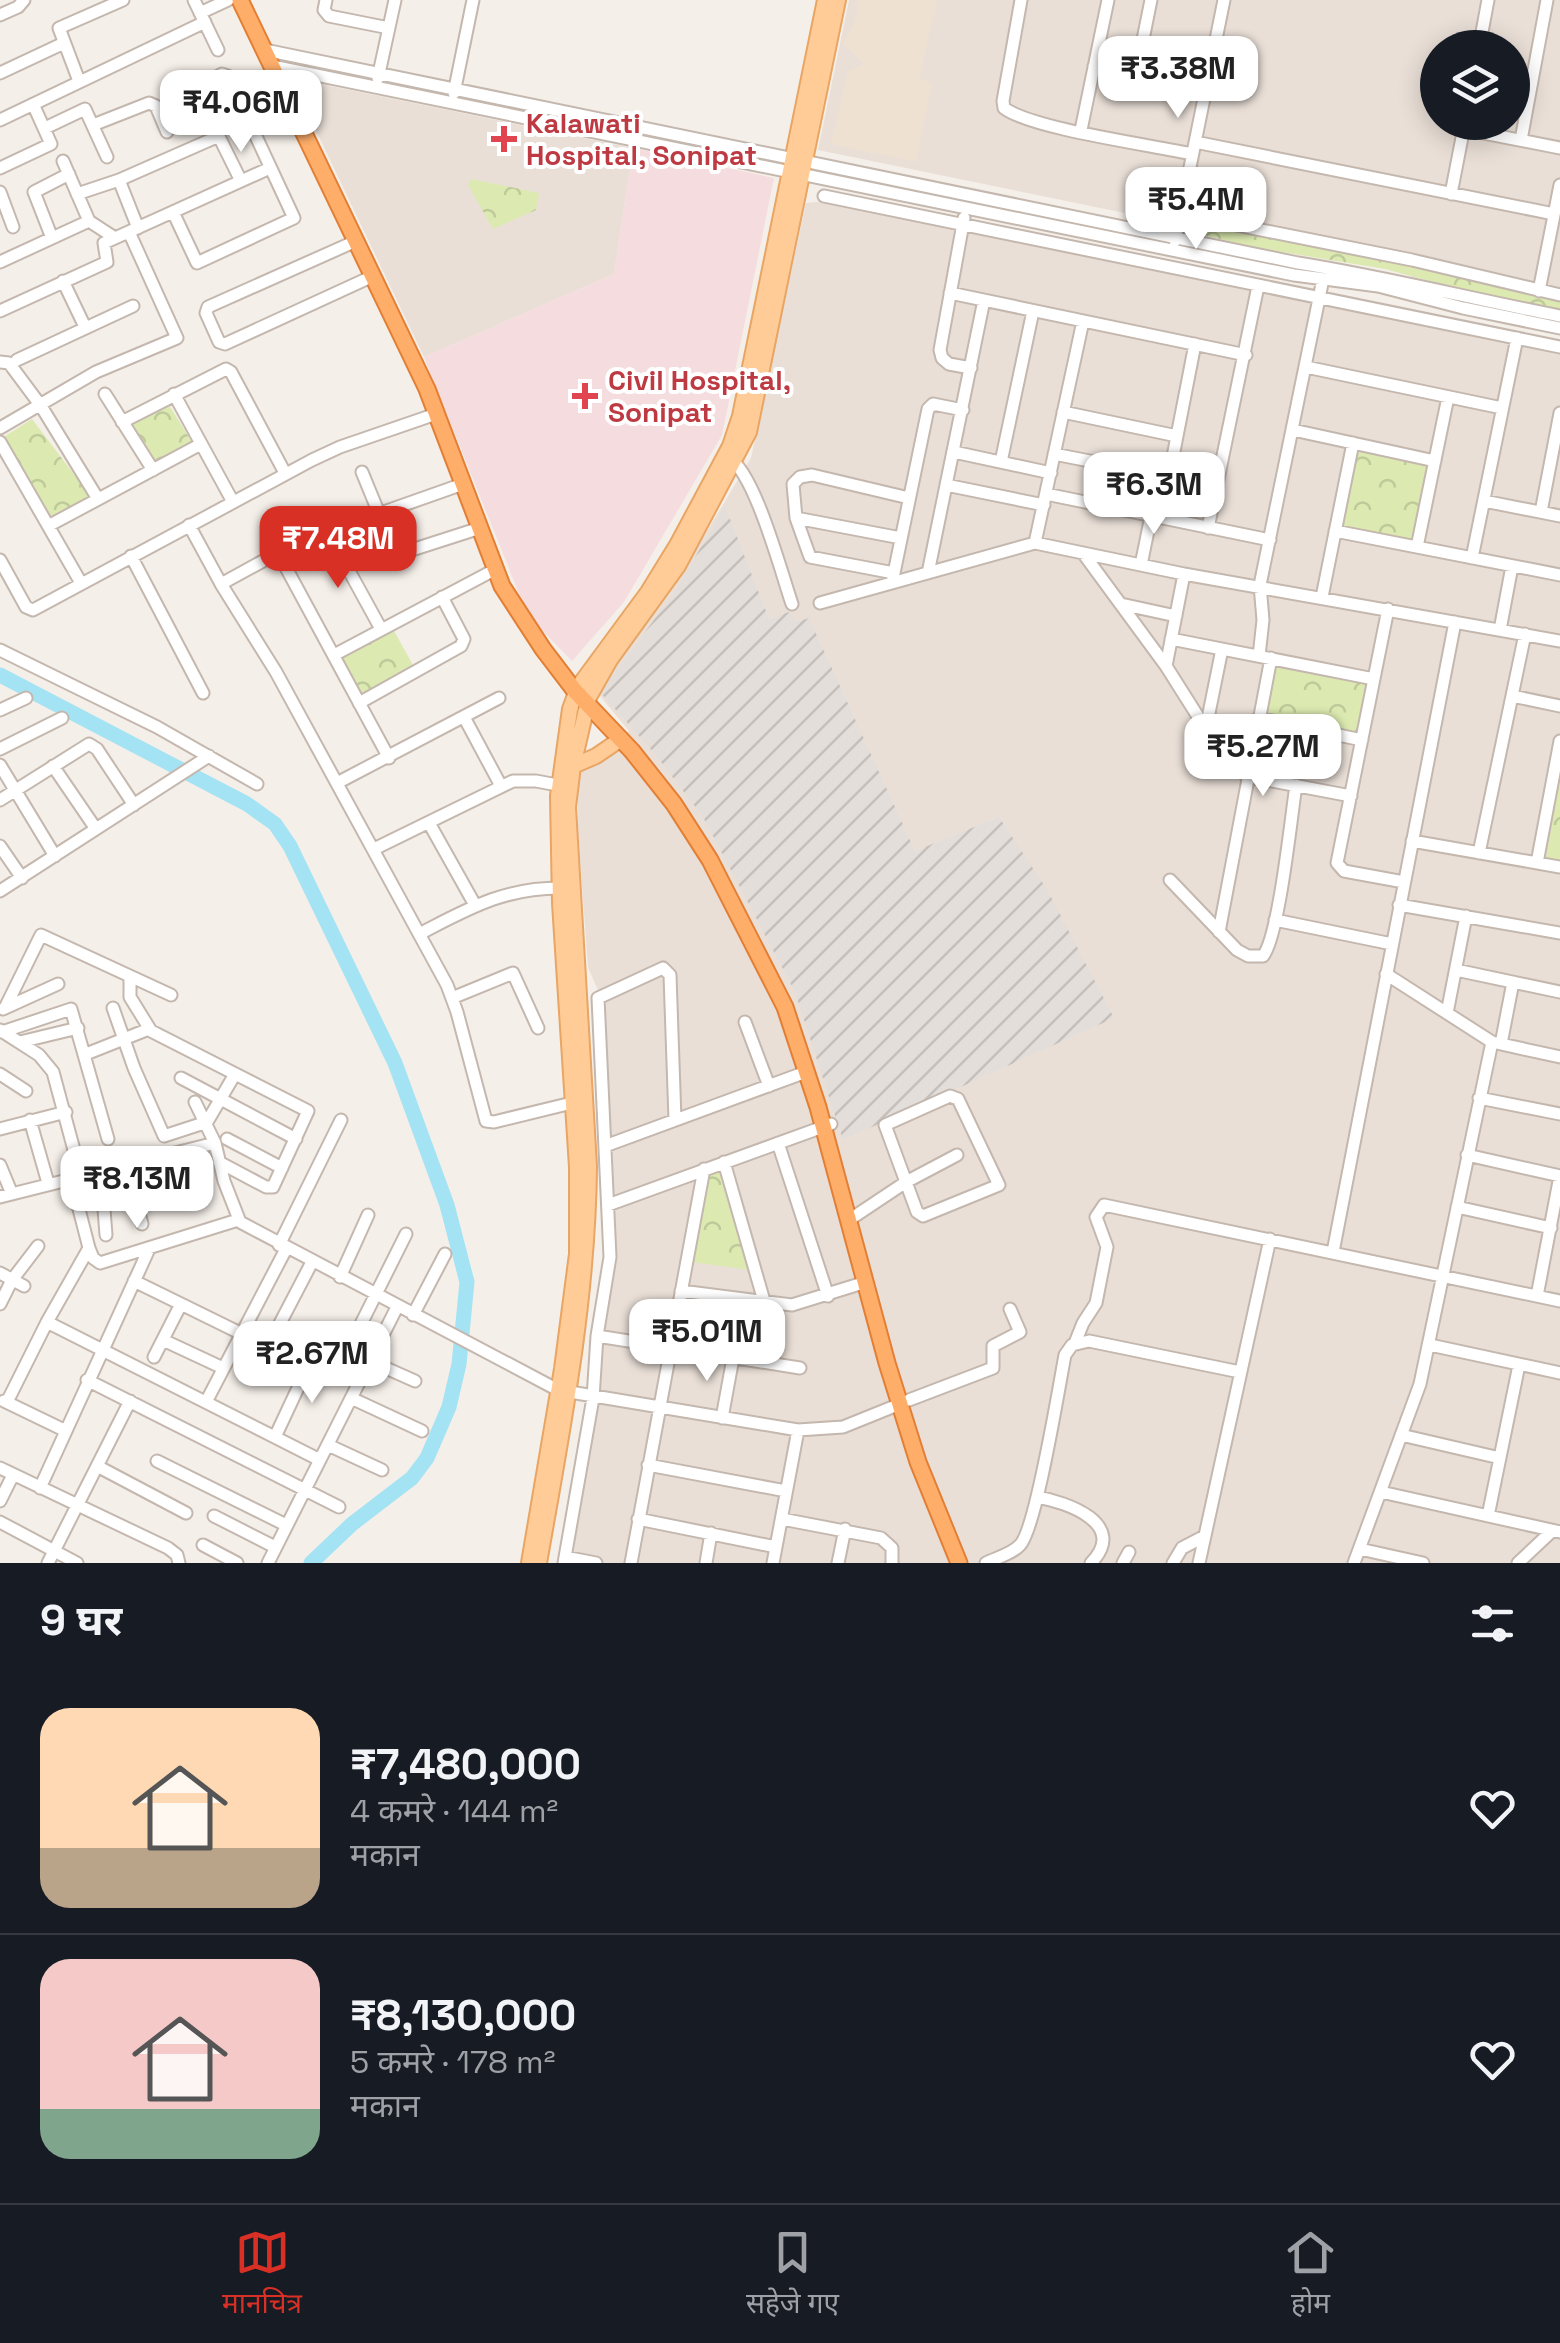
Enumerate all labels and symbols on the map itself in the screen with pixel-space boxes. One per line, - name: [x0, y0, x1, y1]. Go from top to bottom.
- pin: ₹3.38M: [1097, 36, 1259, 121]
- pin: ₹4.06M: [160, 70, 322, 155]
- place label: Kalawati Hospital, Sonipat: [526, 105, 757, 173]
- marker: Kalawati Hospital, Sonipat: [491, 126, 517, 152]
- pin: ₹5.4M: [1126, 167, 1266, 252]
- place label: Civil Hospital, Sonipat: [608, 362, 791, 430]
- marker: Civil Hospital, Sonipat: [572, 383, 598, 409]
- pin: ₹6.3M: [1084, 452, 1224, 537]
- pin: ₹7.48M: [257, 506, 419, 591]
- pin: ₹5.27M: [1182, 714, 1344, 799]
- pin: ₹8.13M: [56, 1146, 218, 1231]
- pin: ₹5.01M: [626, 1299, 788, 1384]
- pin: ₹2.67M: [231, 1321, 393, 1406]

